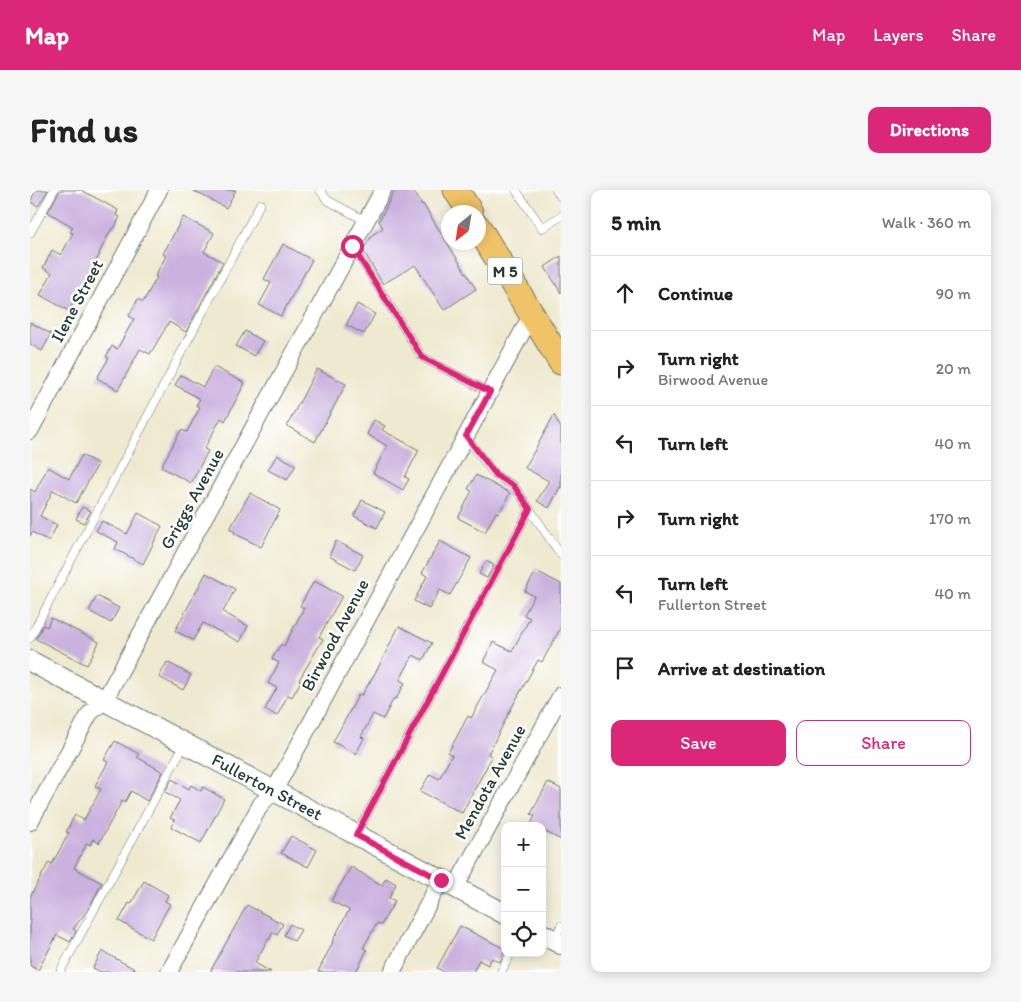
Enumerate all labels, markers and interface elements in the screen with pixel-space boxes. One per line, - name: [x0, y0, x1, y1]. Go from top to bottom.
- text: Map: [25, 21, 69, 50]
- text: Map: [812, 24, 845, 46]
- text: Layers: [873, 24, 923, 46]
- text: Share: [951, 24, 996, 46]
- button: Directions: [868, 107, 991, 153]
- text: Find us: [30, 109, 138, 151]
- north arrow: [441, 205, 486, 250]
- text: 5 min: [611, 210, 661, 235]
- text: Walk · 360 m: [882, 213, 971, 232]
- route start: [341, 235, 364, 258]
- street label: Ilene Street: [46, 256, 108, 346]
- road number: M 5: [488, 258, 522, 284]
- icon: ahead: [611, 279, 639, 307]
- text: Continue: [658, 282, 733, 305]
- text: 90 m: [936, 284, 971, 303]
- text: Turn right: [658, 347, 739, 370]
- icon: right: [611, 354, 639, 382]
- text: 20 m: [936, 359, 971, 378]
- text: Birwood Avenue: [658, 370, 768, 389]
- icon: left: [611, 429, 639, 457]
- text: Turn left: [658, 432, 728, 455]
- text: 40 m: [934, 434, 971, 453]
- street label: Griggs Avenue: [155, 445, 229, 553]
- icon: right: [611, 504, 639, 532]
- text: Turn right: [658, 507, 739, 530]
- text: 170 m: [929, 509, 971, 528]
- text: Turn left: [658, 572, 728, 595]
- street label: Birwood Avenue: [296, 575, 374, 695]
- icon: left: [611, 579, 639, 607]
- text: 40 m: [934, 584, 971, 603]
- text: Fullerton Street: [658, 595, 767, 614]
- icon: arrive: [611, 654, 639, 682]
- text: Arrive at destination: [658, 657, 825, 680]
- button: Save: [611, 720, 786, 766]
- button: Share: [796, 720, 971, 766]
- street label: Mendota Avenue: [449, 721, 531, 843]
- street label: Fullerton Street: [208, 749, 326, 826]
- map controls: [501, 822, 546, 957]
- button: +: [501, 822, 546, 867]
- button: −: [501, 867, 546, 912]
- route end: [430, 869, 453, 892]
- button: locate: [501, 912, 546, 957]

